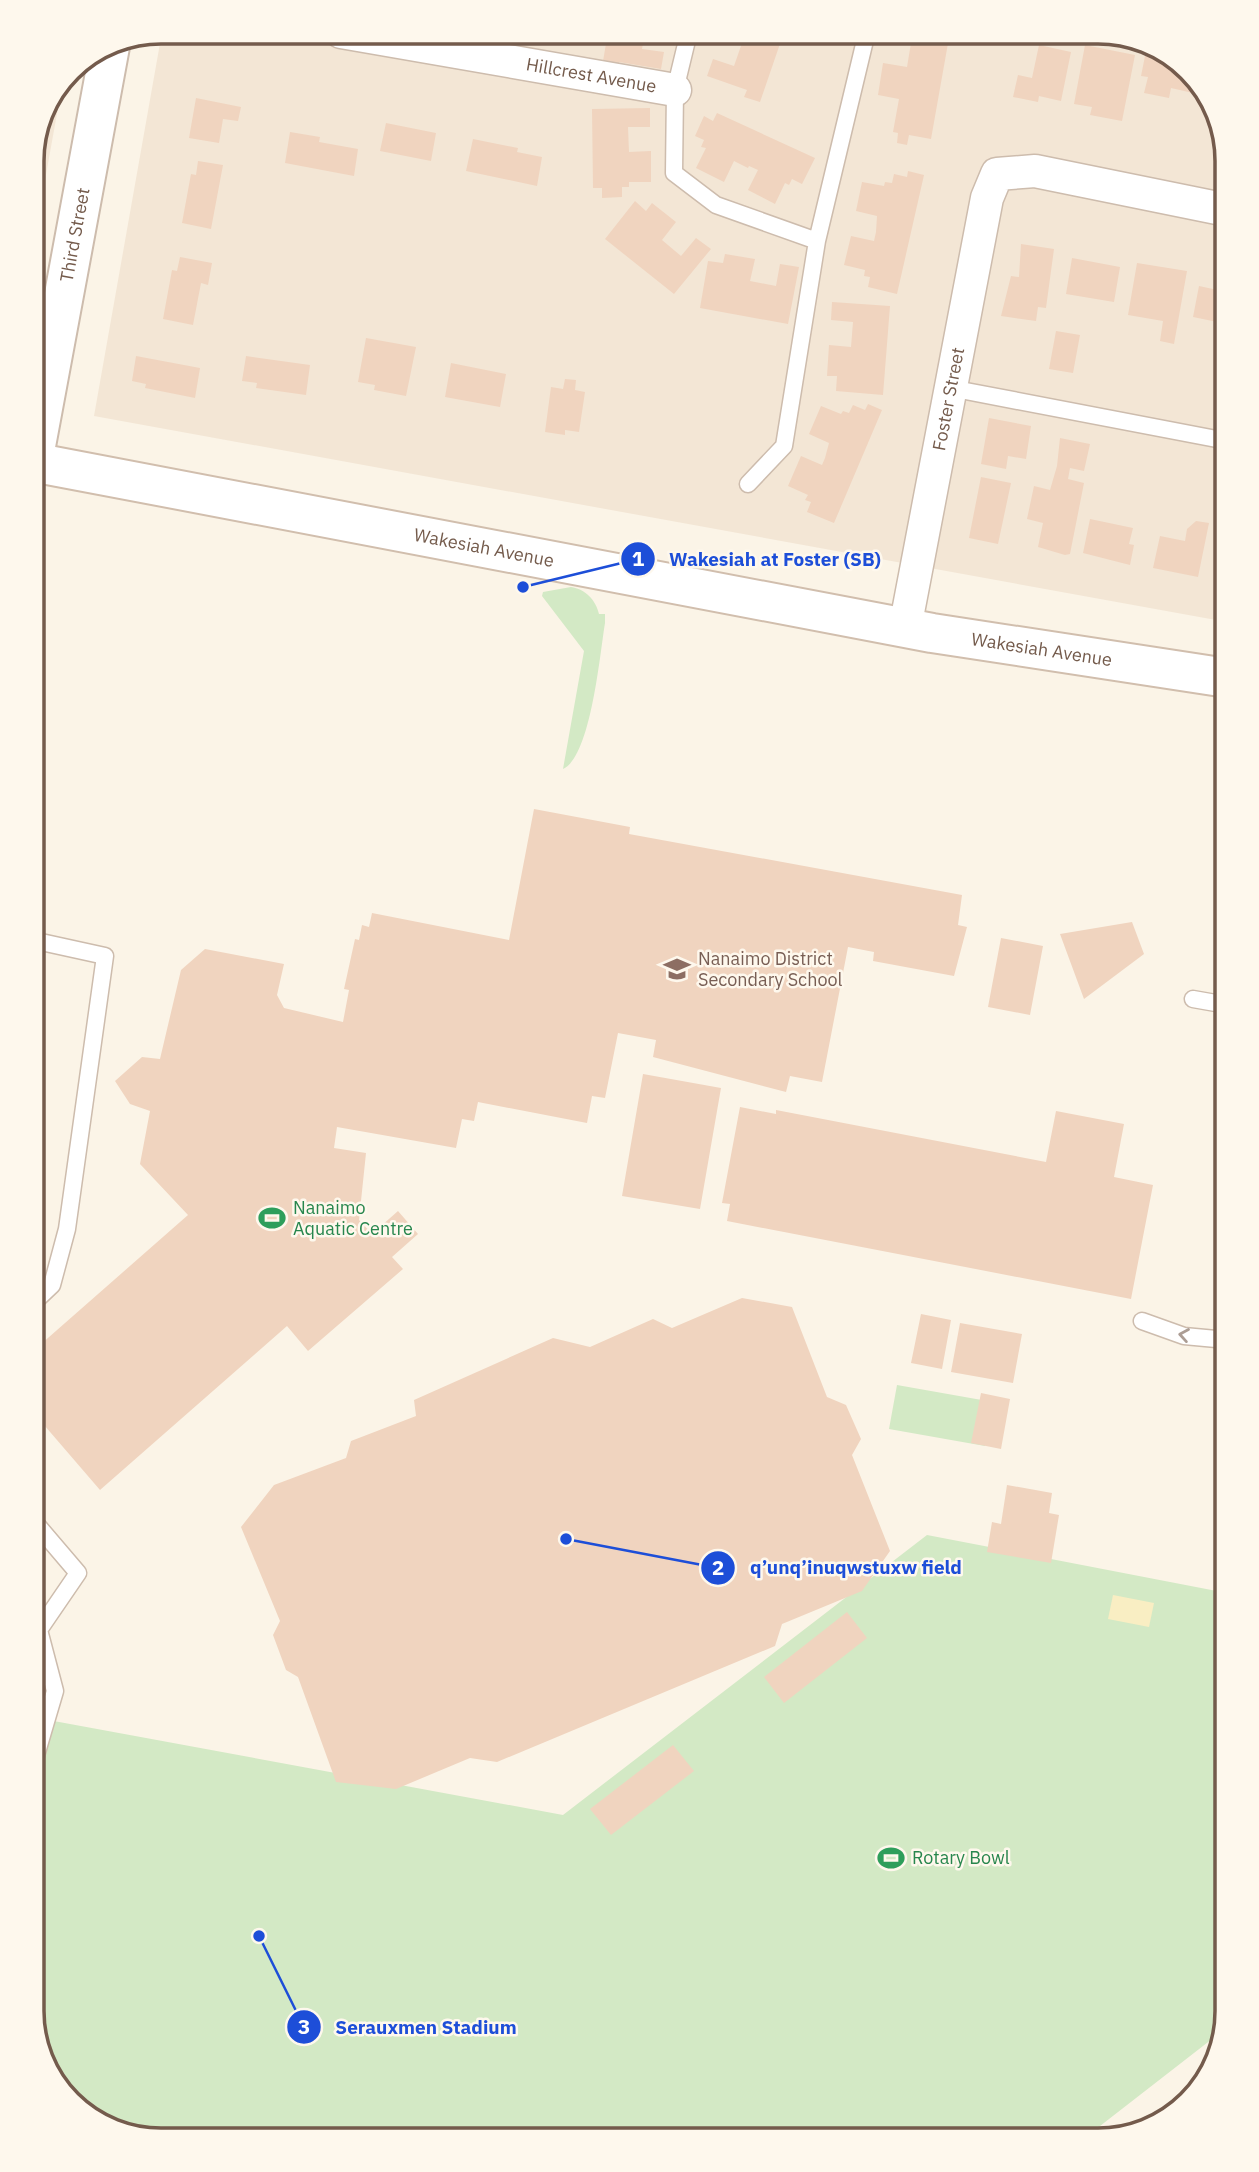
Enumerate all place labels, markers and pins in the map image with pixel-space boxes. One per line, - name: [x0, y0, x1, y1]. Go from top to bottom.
- callout: Wakesiah at Foster (SB): [620, 539, 895, 579]
- place label: Nanaimo District Secondary School: [698, 947, 843, 991]
- school or university icon: Nanaimo District Secondary School: [662, 954, 692, 984]
- place label: Nanaimo Aquatic Centre: [293, 1196, 413, 1240]
- sports icon: Nanaimo Aquatic Centre: [257, 1203, 287, 1233]
- callout: q’unq’inuqwstuxw field: [701, 1548, 976, 1588]
- sports icon: Rotary Bowl: [876, 1843, 906, 1873]
- place label: Rotary Bowl: [912, 1846, 1010, 1869]
- callout: Serauxmen Stadium: [286, 2007, 530, 2047]

